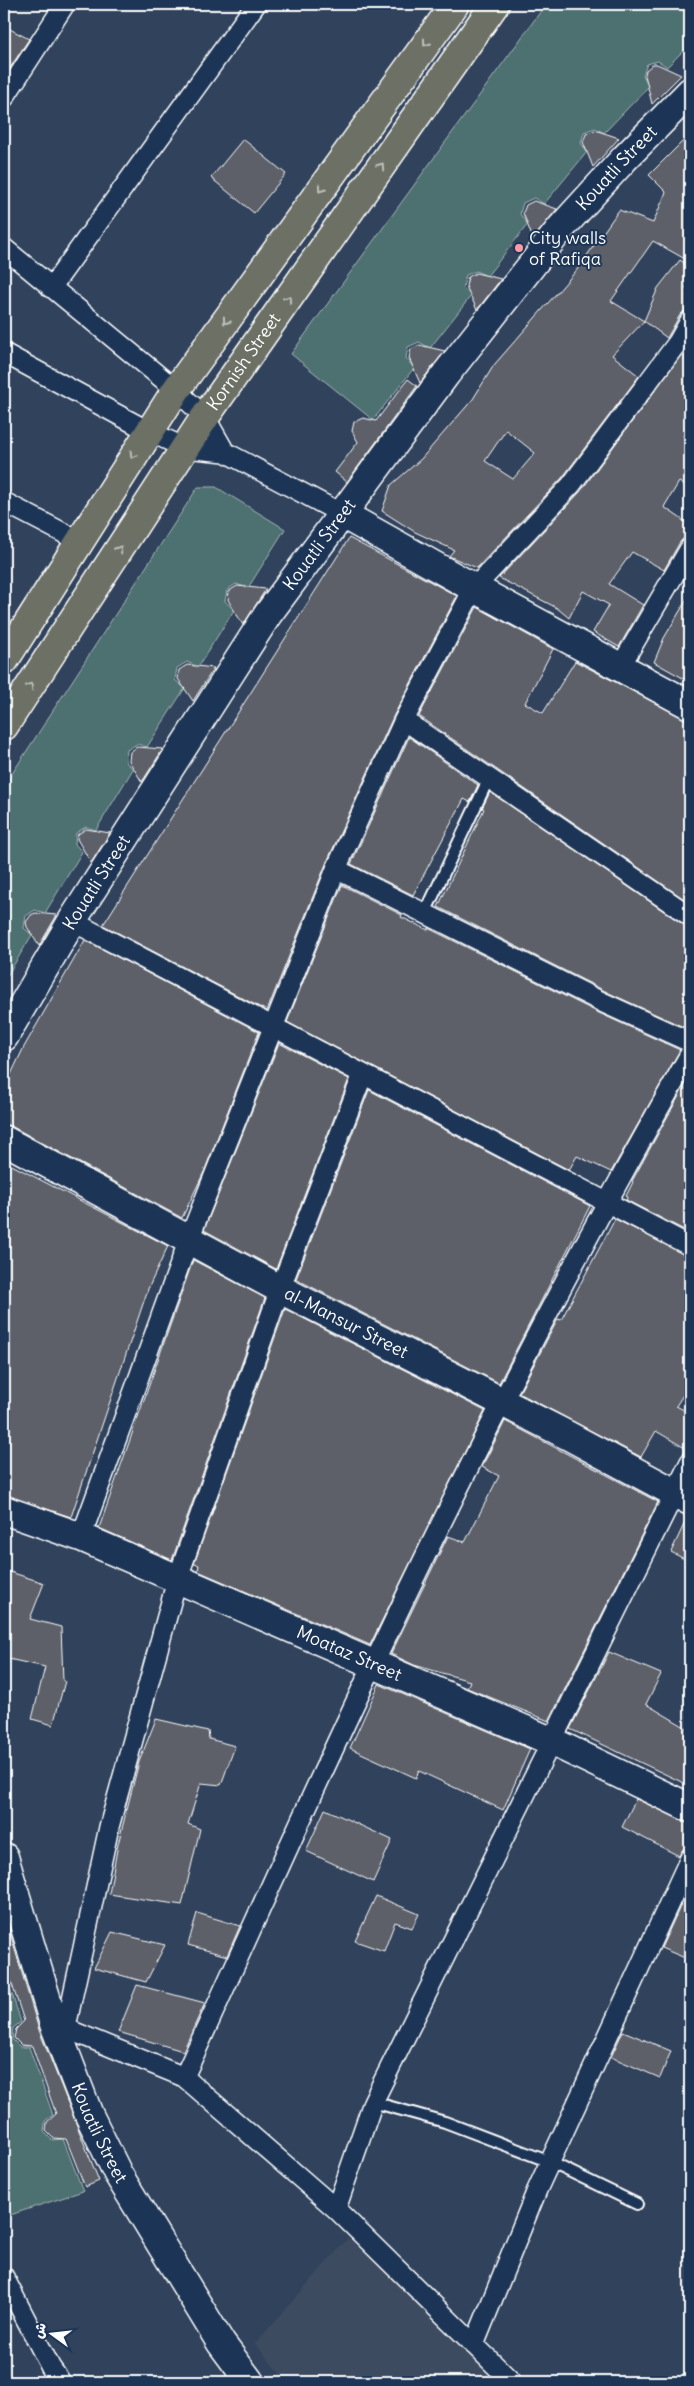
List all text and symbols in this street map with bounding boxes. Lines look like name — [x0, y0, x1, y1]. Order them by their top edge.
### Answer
one-way arrow — [423, 37, 432, 47]
street label: Kouatli Street — [571, 120, 662, 215]
one-way arrow — [375, 162, 384, 171]
one-way arrow — [318, 183, 327, 193]
place label: City walls of Rafiqa — [529, 226, 606, 270]
marker: City walls of Rafiqa — [513, 242, 525, 254]
one-way arrow — [282, 295, 291, 304]
street label: Kornish Street — [201, 308, 285, 415]
one-way arrow — [223, 315, 232, 325]
one-way arrow — [130, 449, 140, 458]
street label: Kouatli Street — [278, 494, 361, 595]
one-way arrow — [113, 546, 122, 555]
one-way arrow — [24, 682, 34, 691]
street label: Kouatli Street — [57, 831, 135, 934]
street label: al-Mansur Street — [281, 1281, 412, 1363]
street label: Moataz Street — [293, 1620, 405, 1686]
street label: Kouatli Street — [67, 2079, 133, 2187]
north arrow — [28, 2308, 78, 2358]
text: ش — [29, 2321, 50, 2340]

